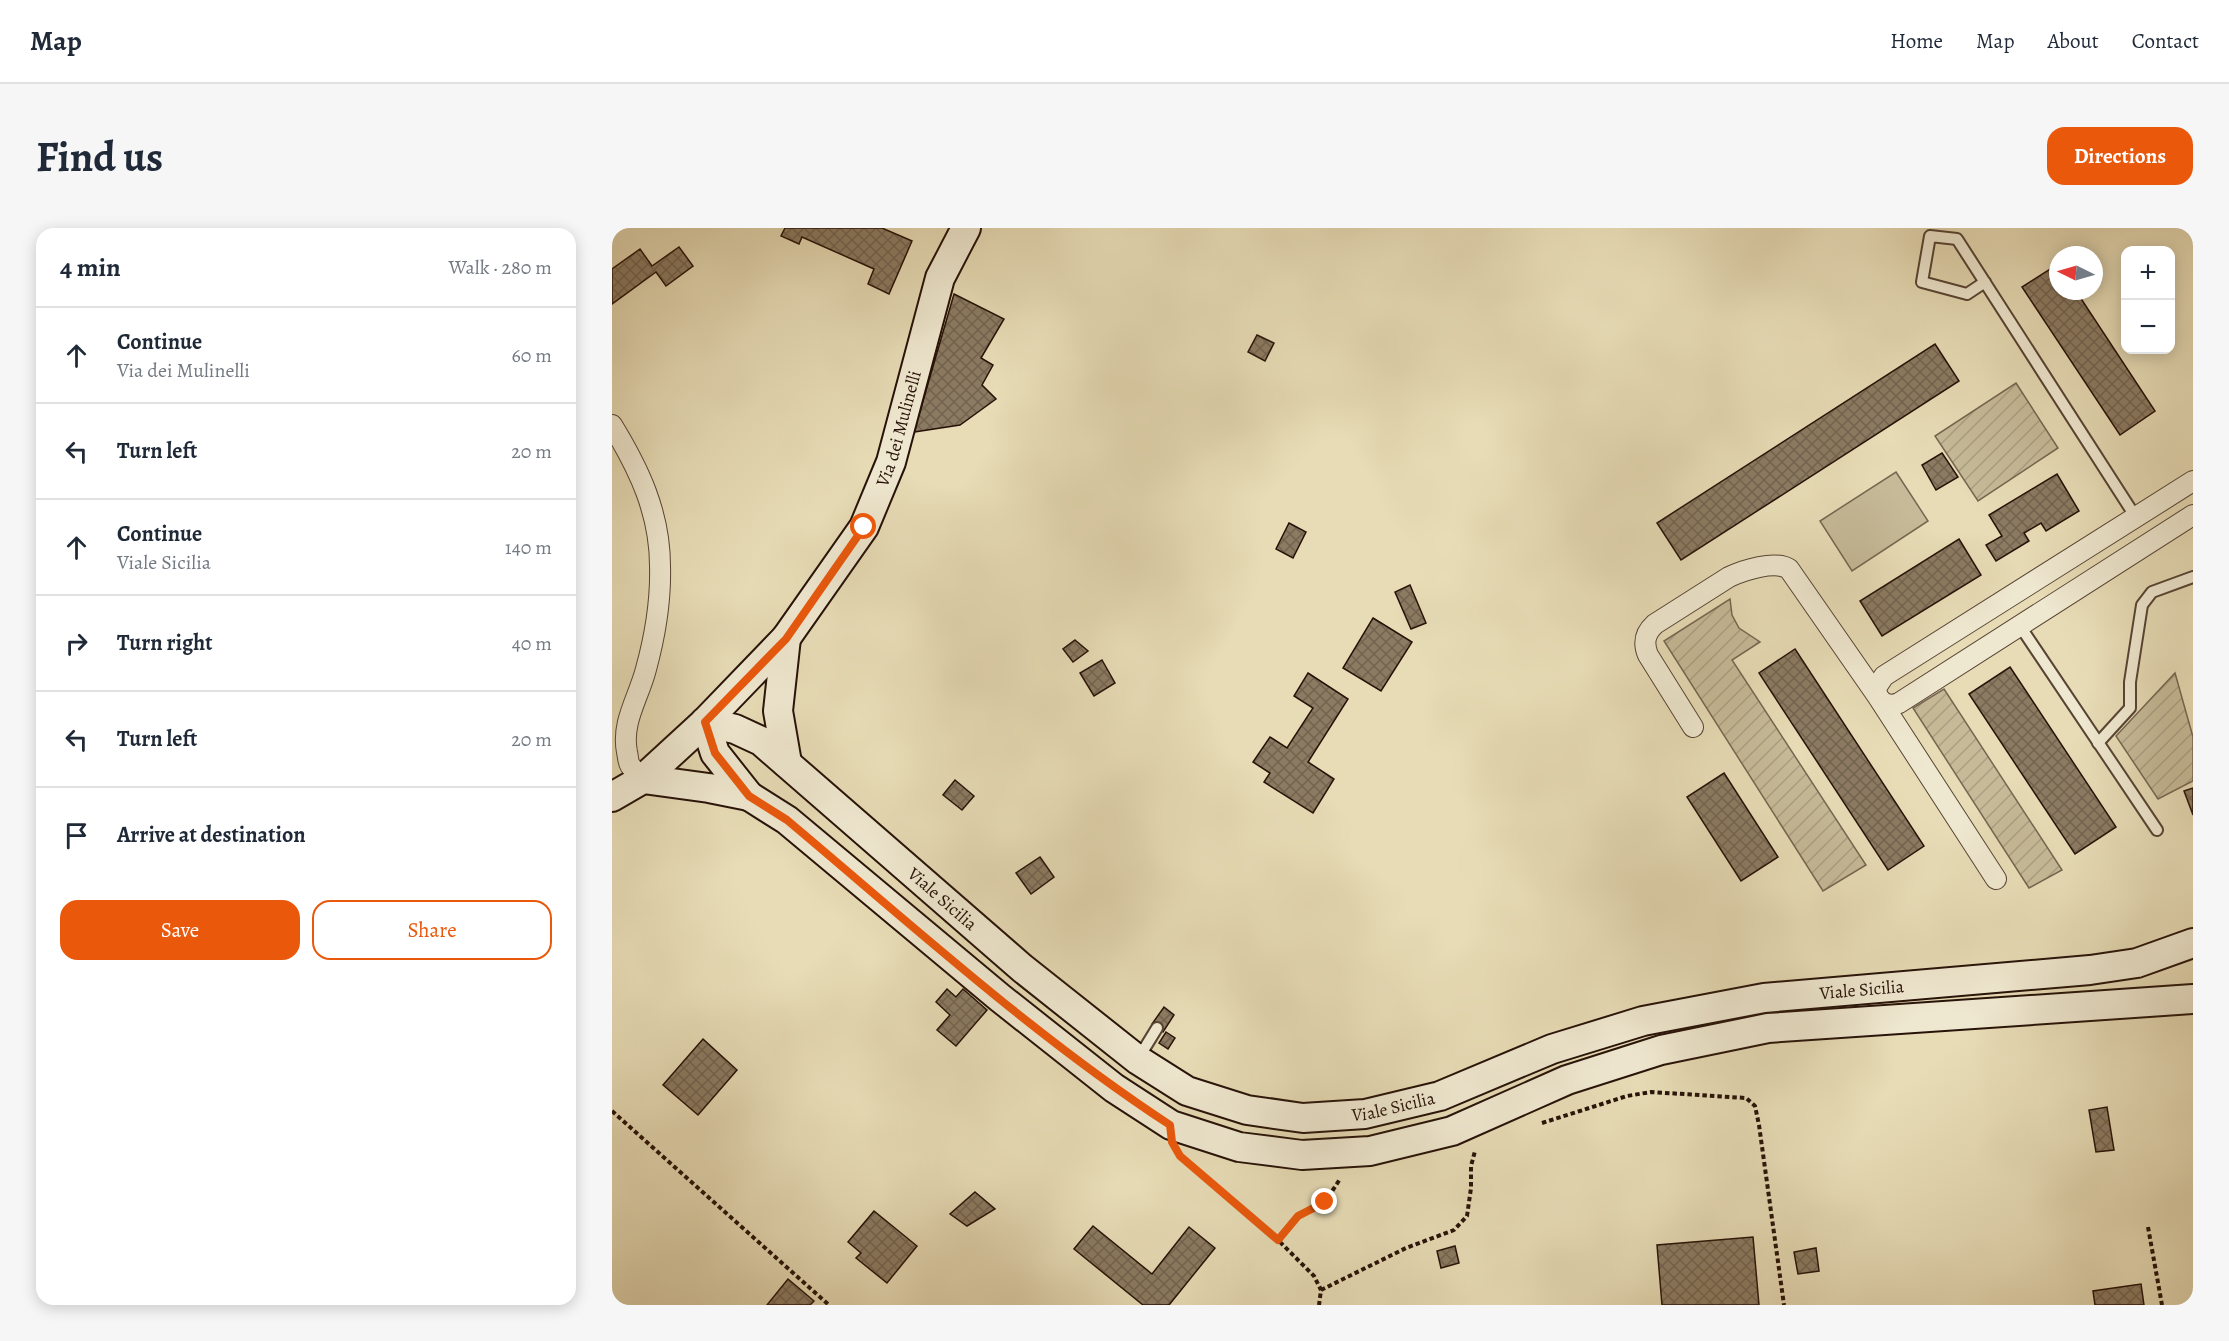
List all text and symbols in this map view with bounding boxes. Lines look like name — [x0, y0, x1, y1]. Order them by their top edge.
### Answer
text: Map — [30, 22, 82, 60]
text: Home — [1890, 27, 1943, 55]
text: Map — [1976, 27, 2014, 55]
text: About — [2047, 27, 2099, 55]
text: Contact — [2132, 27, 2199, 55]
button: Directions — [2047, 127, 2193, 185]
text: Find us — [36, 128, 163, 185]
north arrow — [2049, 246, 2103, 300]
map controls — [2121, 246, 2175, 354]
button: + — [2121, 246, 2175, 300]
text: 4 min — [60, 250, 121, 285]
text: Walk · 280 m — [448, 254, 552, 281]
button: − — [2121, 300, 2175, 354]
text: Continue — [117, 327, 202, 357]
icon: ahead — [60, 339, 93, 372]
text: 60 m — [512, 342, 552, 369]
text: Via dei Mulinelli — [117, 357, 250, 384]
street label: Via dei Mulinelli — [870, 368, 927, 491]
icon: left — [60, 435, 93, 468]
text: Turn left — [117, 436, 197, 466]
text: 20 m — [511, 438, 552, 465]
route start — [850, 513, 876, 539]
text: Continue — [117, 519, 202, 549]
icon: ahead — [60, 531, 93, 564]
text: 140 m — [505, 534, 552, 561]
text: Viale Sicilia — [117, 549, 211, 576]
icon: right — [60, 627, 93, 660]
text: Turn right — [117, 628, 213, 658]
text: 40 m — [512, 630, 552, 657]
icon: left — [60, 723, 93, 756]
text: Turn left — [117, 724, 197, 754]
text: 20 m — [511, 726, 552, 753]
icon: arrive — [60, 819, 93, 852]
text: Arrive at destination — [117, 820, 306, 850]
street label: Viale Sicilia — [902, 861, 983, 936]
button: Save — [60, 900, 300, 960]
button: Share — [312, 900, 552, 960]
street label: Viale Sicilia — [1817, 974, 1906, 1005]
street label: Viale Sicilia — [1350, 1086, 1438, 1127]
route end — [1311, 1188, 1337, 1214]

